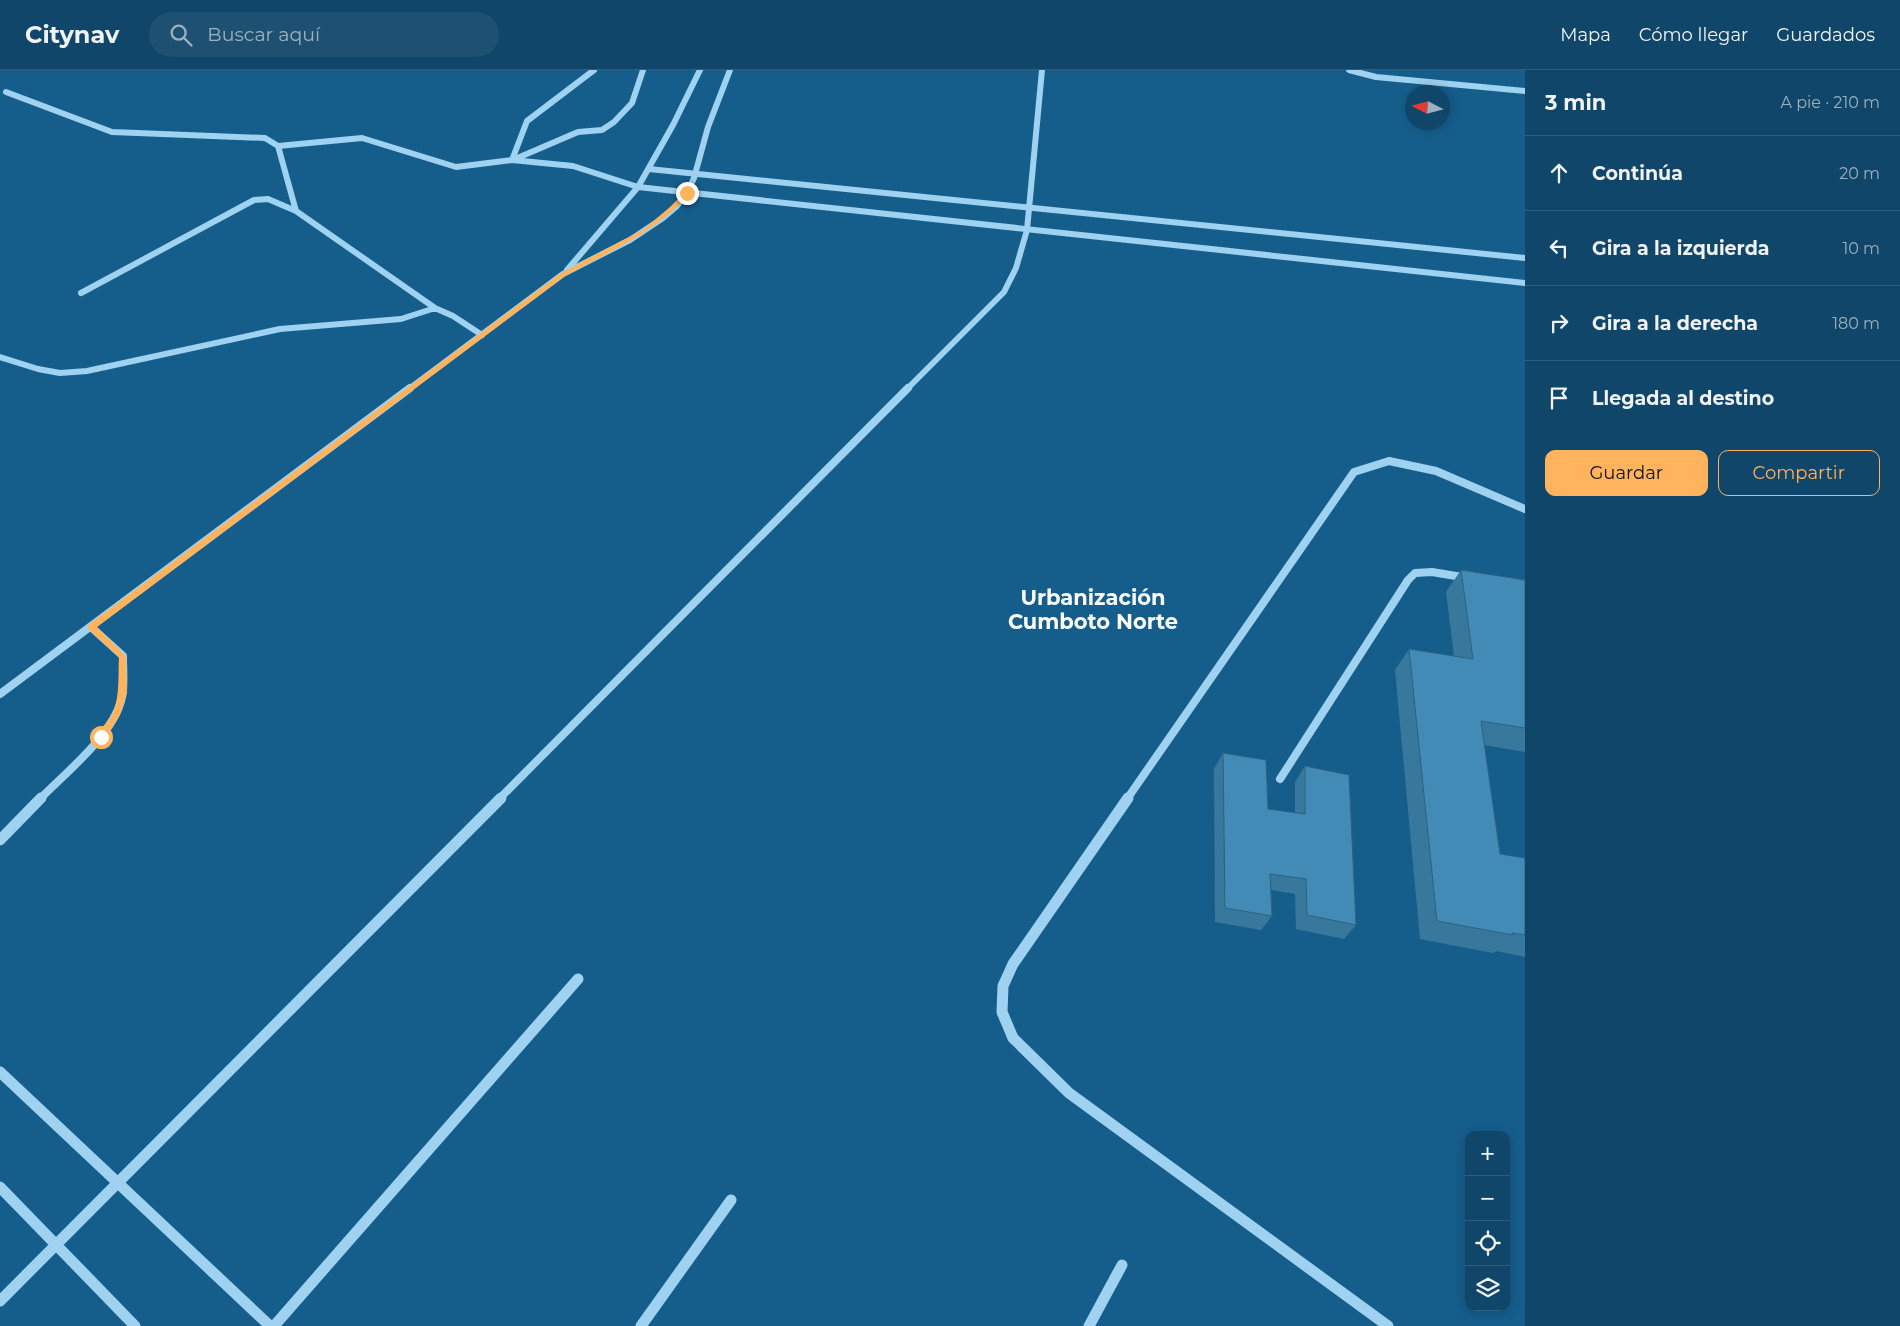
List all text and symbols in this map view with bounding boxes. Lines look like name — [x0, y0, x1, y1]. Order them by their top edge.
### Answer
search box — [149, 12, 499, 57]
text: Citynav — [25, 20, 119, 49]
icon: search — [167, 21, 195, 49]
text: Buscar aquí — [207, 23, 320, 46]
text: Mapa — [1560, 24, 1611, 46]
text: Cómo llegar — [1639, 24, 1748, 46]
text: Guardados — [1776, 24, 1875, 46]
north arrow — [1405, 85, 1450, 130]
text: 3 min — [1545, 90, 1606, 115]
text: A pie · 210 m — [1780, 93, 1880, 112]
icon: ahead — [1545, 159, 1573, 187]
text: Continúa — [1592, 162, 1683, 185]
text: 20 m — [1839, 164, 1880, 183]
route end — [676, 182, 699, 205]
icon: left — [1545, 234, 1573, 262]
text: Gira a la izquierda — [1592, 237, 1770, 260]
text: 10 m — [1842, 239, 1880, 258]
icon: right — [1545, 309, 1573, 337]
text: Gira a la derecha — [1592, 312, 1758, 335]
text: 180 m — [1832, 314, 1880, 333]
icon: arrive — [1545, 384, 1573, 412]
text: Llegada al destino — [1592, 387, 1774, 410]
button: Guardar — [1545, 450, 1708, 496]
button: Compartir — [1718, 450, 1880, 496]
district label: Urbanización Cumboto Norte — [1008, 585, 1178, 634]
route start — [90, 726, 113, 749]
map controls — [1465, 1131, 1510, 1311]
button: + — [1465, 1131, 1510, 1176]
button: − — [1465, 1176, 1510, 1221]
button: locate — [1465, 1221, 1510, 1266]
button: layers — [1465, 1266, 1510, 1311]

